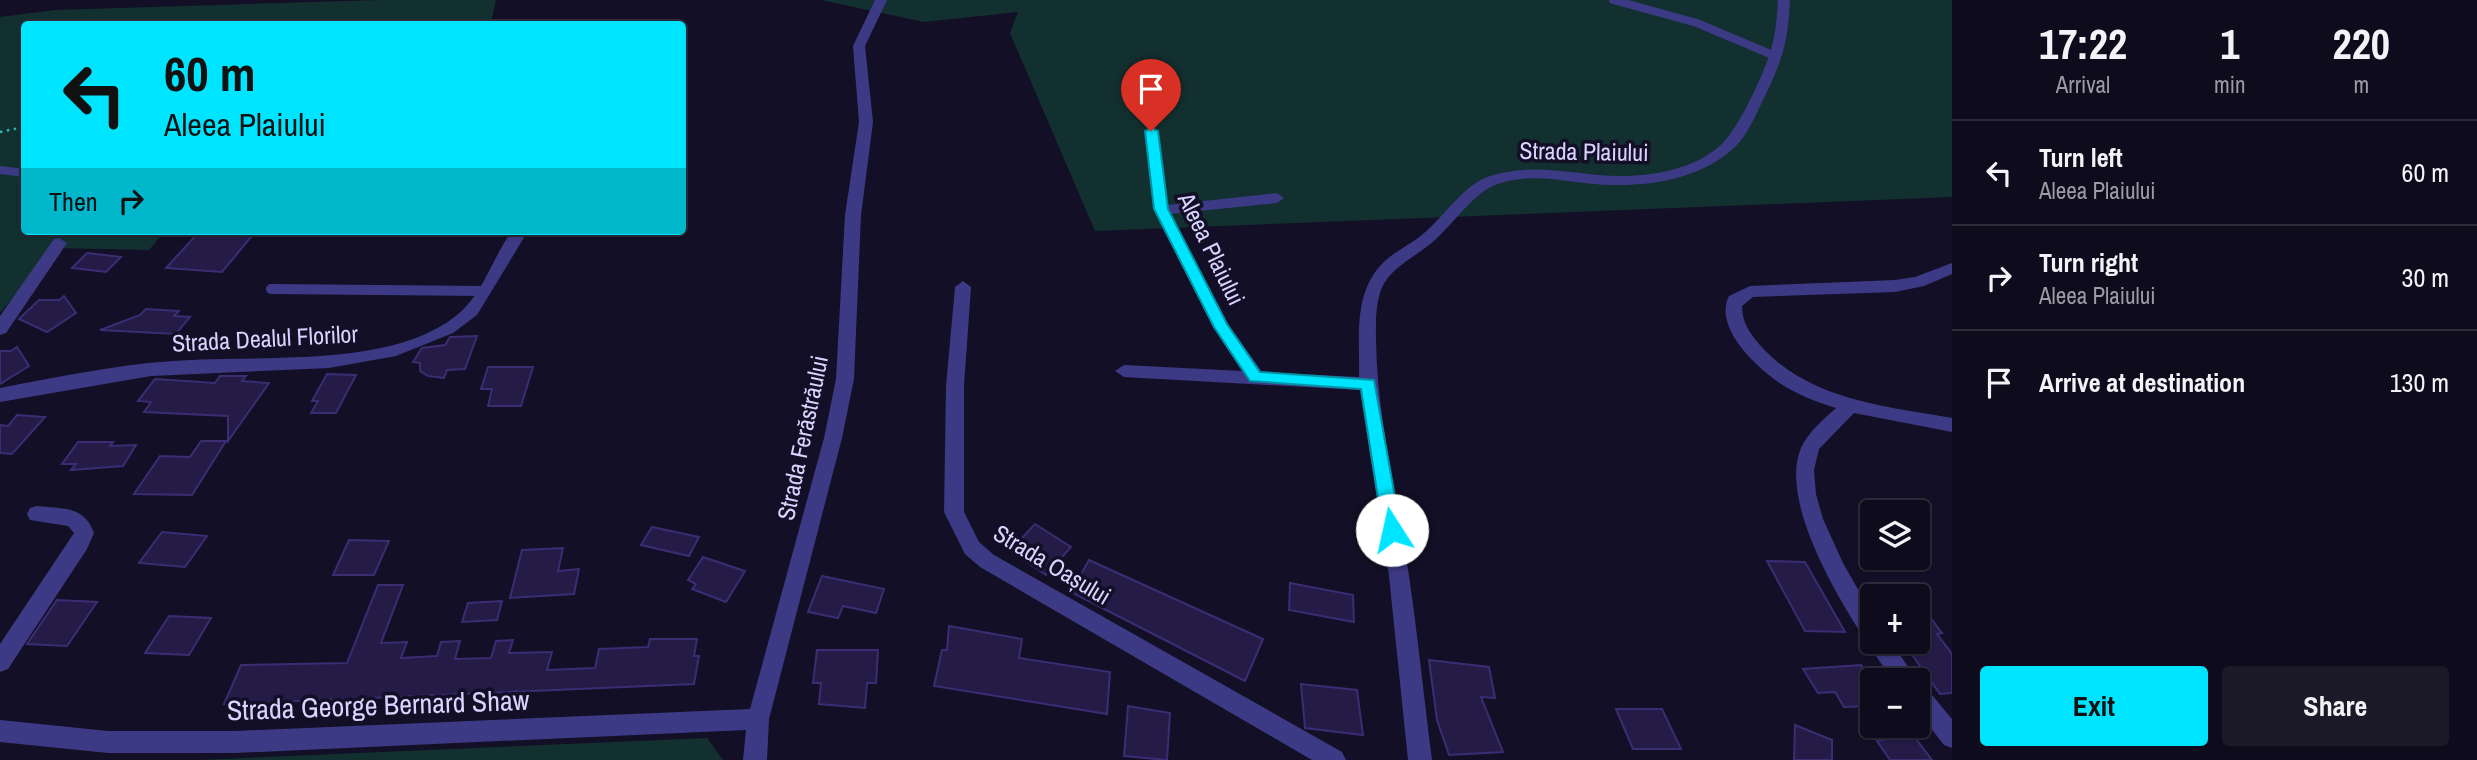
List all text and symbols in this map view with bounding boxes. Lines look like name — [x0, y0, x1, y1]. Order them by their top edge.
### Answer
text: 17:22 — [2039, 16, 2127, 72]
text: 1 — [2220, 16, 2239, 72]
text: 220 — [2333, 16, 2390, 72]
text: 60 m — [164, 40, 256, 106]
icon: left — [49, 49, 140, 140]
pin — [1121, 59, 1181, 131]
text: Arrival — [2056, 69, 2110, 100]
text: min — [2214, 69, 2246, 100]
text: m — [2353, 69, 2369, 100]
icon: arrive — [1132, 70, 1170, 108]
text: Aleea Plaiului — [164, 103, 326, 146]
street label: Strada Plaiului — [1519, 134, 1649, 168]
text: Turn left — [2039, 140, 2123, 175]
icon: left — [1980, 154, 2018, 192]
text: 60 m — [2402, 155, 2449, 190]
text: Aleea Plaiului — [2039, 175, 2155, 206]
icon: right — [112, 182, 150, 220]
text: Then — [49, 184, 98, 219]
street label: Aleea Plaiului — [1170, 186, 1253, 310]
text: Turn right — [2039, 245, 2138, 280]
icon: right — [1980, 259, 2018, 297]
text: 30 m — [2402, 260, 2449, 295]
text: Aleea Plaiului — [2039, 280, 2155, 311]
street label: Strada Dealul Florilor — [171, 317, 359, 359]
street label: Strada Ferăstrăului — [769, 353, 835, 523]
icon: arrive — [1980, 364, 2018, 402]
text: Arrive at destination — [2039, 365, 2245, 400]
text: 130 m — [2390, 365, 2449, 400]
position arrow — [1355, 493, 1429, 567]
map controls — [1860, 500, 1930, 738]
button: layers — [1860, 500, 1930, 570]
street label: Strada Oașului — [988, 517, 1117, 612]
button: + — [1860, 584, 1930, 654]
button: Exit — [1980, 666, 2208, 746]
button: Share — [2222, 666, 2449, 746]
button: − — [1860, 668, 1930, 738]
street label: Strada George Bernard Shaw — [226, 681, 530, 729]

